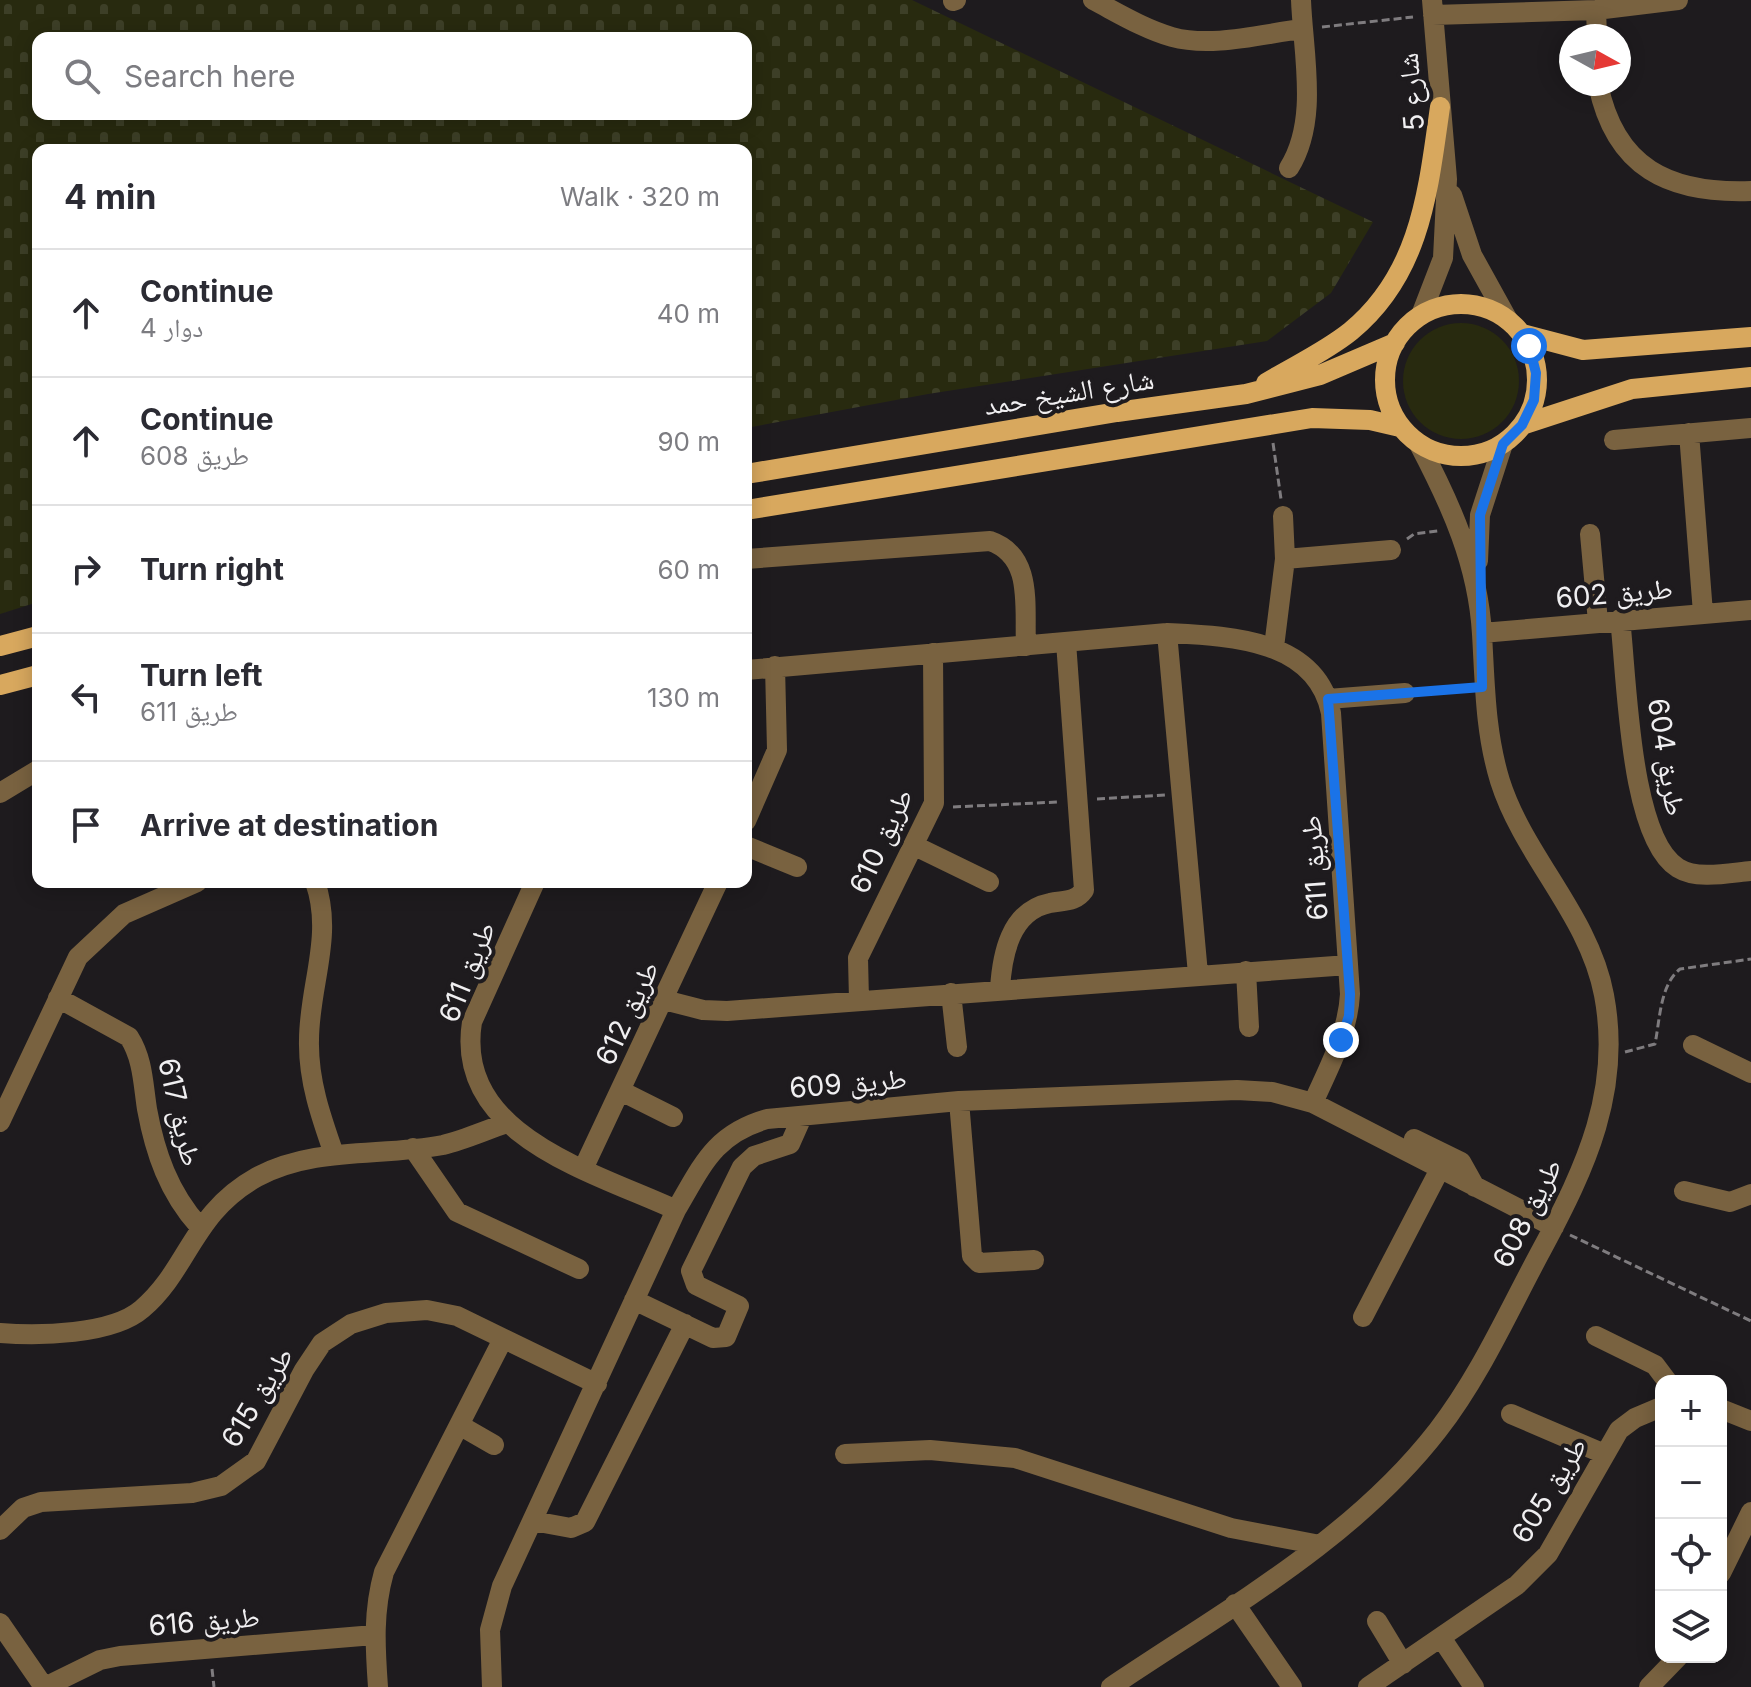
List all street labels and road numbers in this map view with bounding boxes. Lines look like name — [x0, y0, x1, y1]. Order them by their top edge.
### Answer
street label: شارع 5 — [1391, 52, 1432, 132]
street label: شارع الشيخ حمد — [982, 362, 1157, 423]
street label: طريق 602 — [1554, 571, 1674, 616]
street label: طريق 604 — [1640, 696, 1693, 818]
street label: طريق 610 — [842, 783, 921, 899]
street label: طريق 611 — [1293, 814, 1336, 922]
street label: طريق 611 — [431, 917, 503, 1028]
street label: طريق 612 — [588, 955, 667, 1071]
street label: طريق 617 — [150, 1055, 209, 1170]
street label: طريق 609 — [788, 1061, 908, 1106]
street label: طريق 608 — [1485, 1153, 1570, 1274]
street label: طريق 615 — [214, 1341, 301, 1454]
street label: طريق 605 — [1504, 1431, 1595, 1550]
street label: طريق 616 — [147, 1599, 261, 1644]

